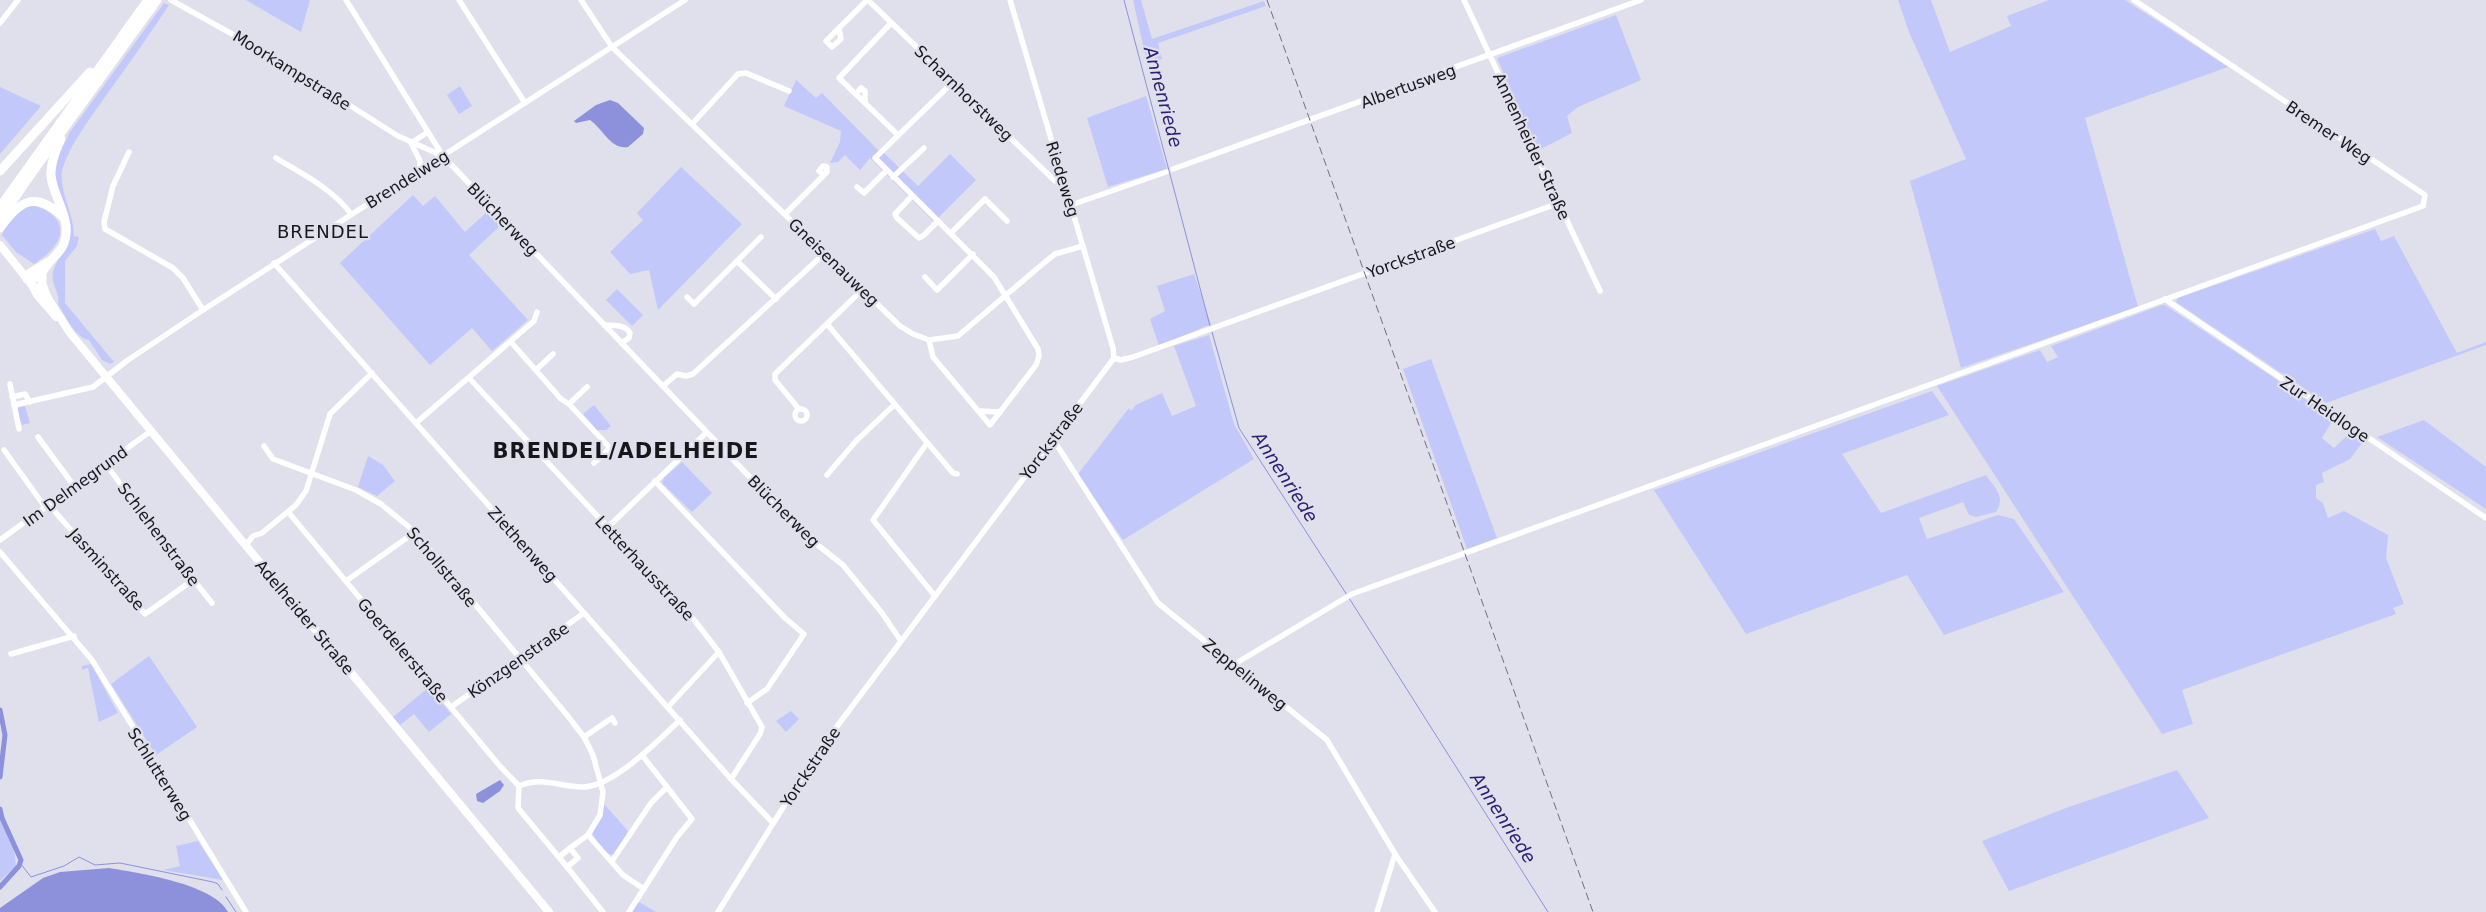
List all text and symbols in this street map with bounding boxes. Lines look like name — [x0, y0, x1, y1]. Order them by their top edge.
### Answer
street label: Moorkampstraße — [229, 26, 354, 114]
street label: Scharnhorstweg — [910, 42, 1017, 145]
water label: Annenriede — [1140, 43, 1187, 150]
street label: Albertusweg — [1358, 60, 1458, 112]
street label: Annenheider Straße — [1489, 70, 1574, 223]
street label: Bremer Weg — [2282, 97, 2375, 168]
street label: Riedeweg — [1042, 139, 1083, 219]
street label: Brendelweg — [362, 146, 452, 213]
street label: Blücherweg — [463, 179, 542, 260]
street label: Gneisenauweg — [785, 214, 883, 310]
district label: BRENDEL — [277, 221, 369, 242]
street label: Yorckstraße — [1363, 233, 1458, 283]
street label: Zur Heidloge — [2277, 373, 2373, 446]
street label: Yorckstraße — [1015, 399, 1087, 485]
water label: Annenriede — [1248, 427, 1322, 526]
district label: BRENDEL/ADELHEIDE — [493, 439, 759, 463]
street label: Im Delmegrund — [19, 442, 131, 531]
street label: Blücherweg — [744, 471, 824, 551]
street label: Schlehenstraße — [114, 479, 204, 590]
street label: Ziethenweg — [484, 503, 561, 586]
street label: Letterhausstraße — [591, 512, 698, 625]
street label: Schollstraße — [403, 523, 481, 611]
street label: Jasminstraße — [64, 524, 148, 614]
street label: Adelheider Straße — [251, 556, 358, 679]
street label: Goerdelerstraße — [354, 594, 452, 706]
street label: Könzgenstraße — [464, 618, 573, 702]
street label: Zeppelinweg — [1199, 635, 1291, 714]
street label: Schlutterweg — [124, 724, 196, 824]
street label: Yorckstraße — [776, 724, 844, 812]
water label: Annenriede — [1466, 768, 1540, 867]

